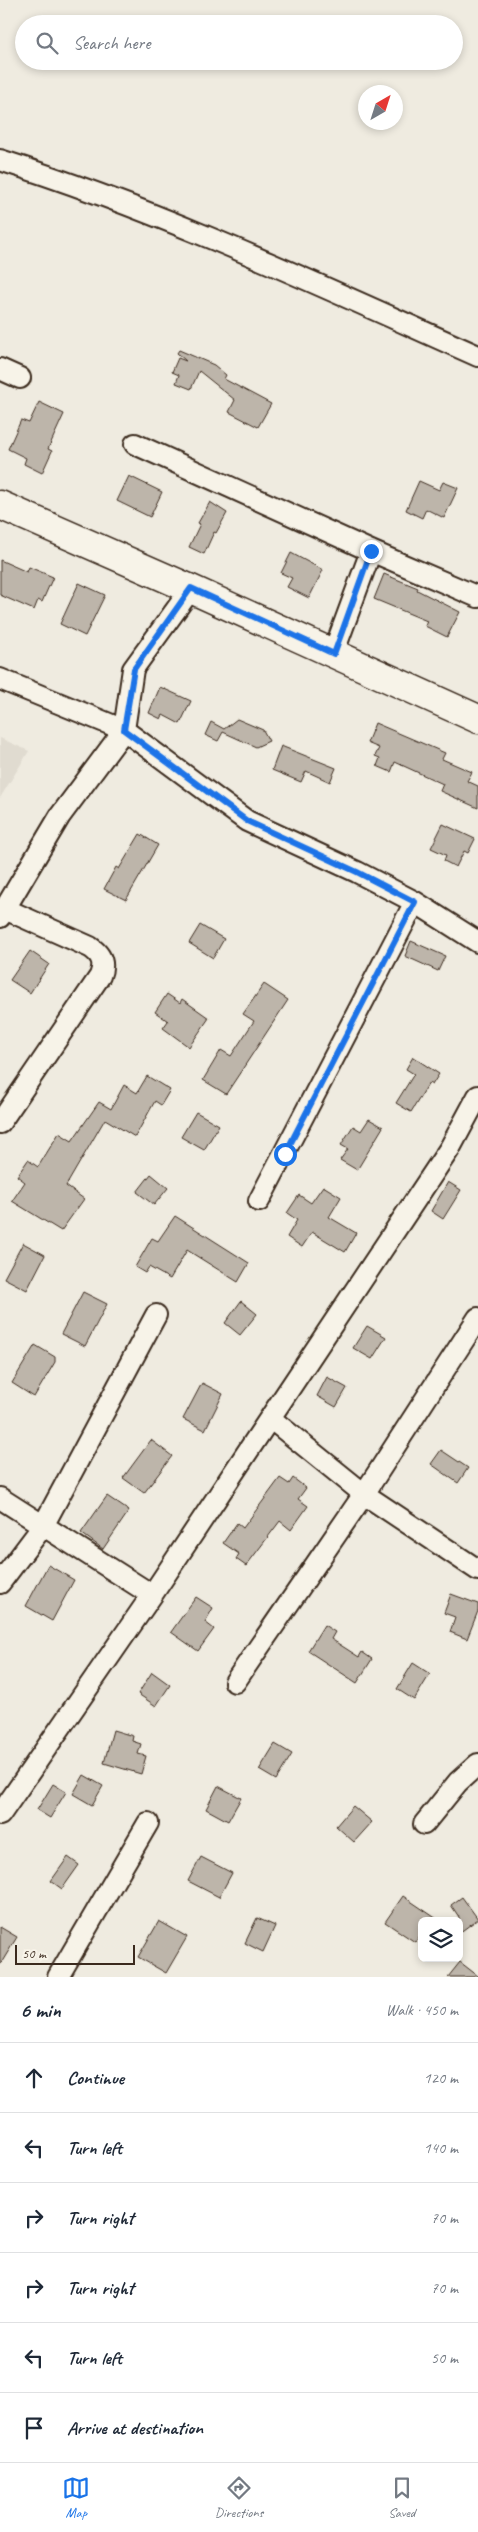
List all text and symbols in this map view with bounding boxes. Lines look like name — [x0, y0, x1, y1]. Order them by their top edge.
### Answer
search box — [15, 15, 463, 70]
icon: search — [33, 29, 61, 57]
text: Search here — [73, 31, 150, 55]
north arrow — [358, 85, 403, 130]
route end — [360, 540, 383, 563]
route start — [274, 1143, 297, 1166]
map controls — [418, 1917, 463, 1962]
button: layers — [418, 1917, 463, 1962]
scale bar — [15, 1942, 135, 1965]
text: 50 m — [22, 1945, 46, 1962]
text: 6 min — [20, 1997, 61, 2023]
text: Walk · 450 m — [386, 2000, 458, 2020]
icon: ahead — [20, 2064, 48, 2092]
text: Continue — [67, 2066, 124, 2090]
text: 120 m — [424, 2068, 458, 2088]
icon: left — [20, 2134, 48, 2162]
text: Turn left — [67, 2136, 122, 2160]
text: 140 m — [424, 2138, 458, 2158]
icon: right — [20, 2204, 48, 2232]
text: Turn right — [67, 2206, 134, 2230]
text: 70 m — [431, 2208, 458, 2228]
icon: right — [20, 2274, 48, 2302]
text: Turn right — [67, 2276, 134, 2300]
text: 70 m — [431, 2278, 458, 2298]
icon: left — [20, 2344, 48, 2372]
text: Turn left — [67, 2346, 122, 2370]
text: 50 m — [431, 2348, 458, 2368]
icon: arrive — [20, 2414, 48, 2442]
text: Arrive at destination — [67, 2416, 203, 2440]
tab: Map — [62, 2474, 90, 2521]
tab: Directions — [215, 2474, 263, 2521]
tab: Saved — [388, 2474, 416, 2521]

